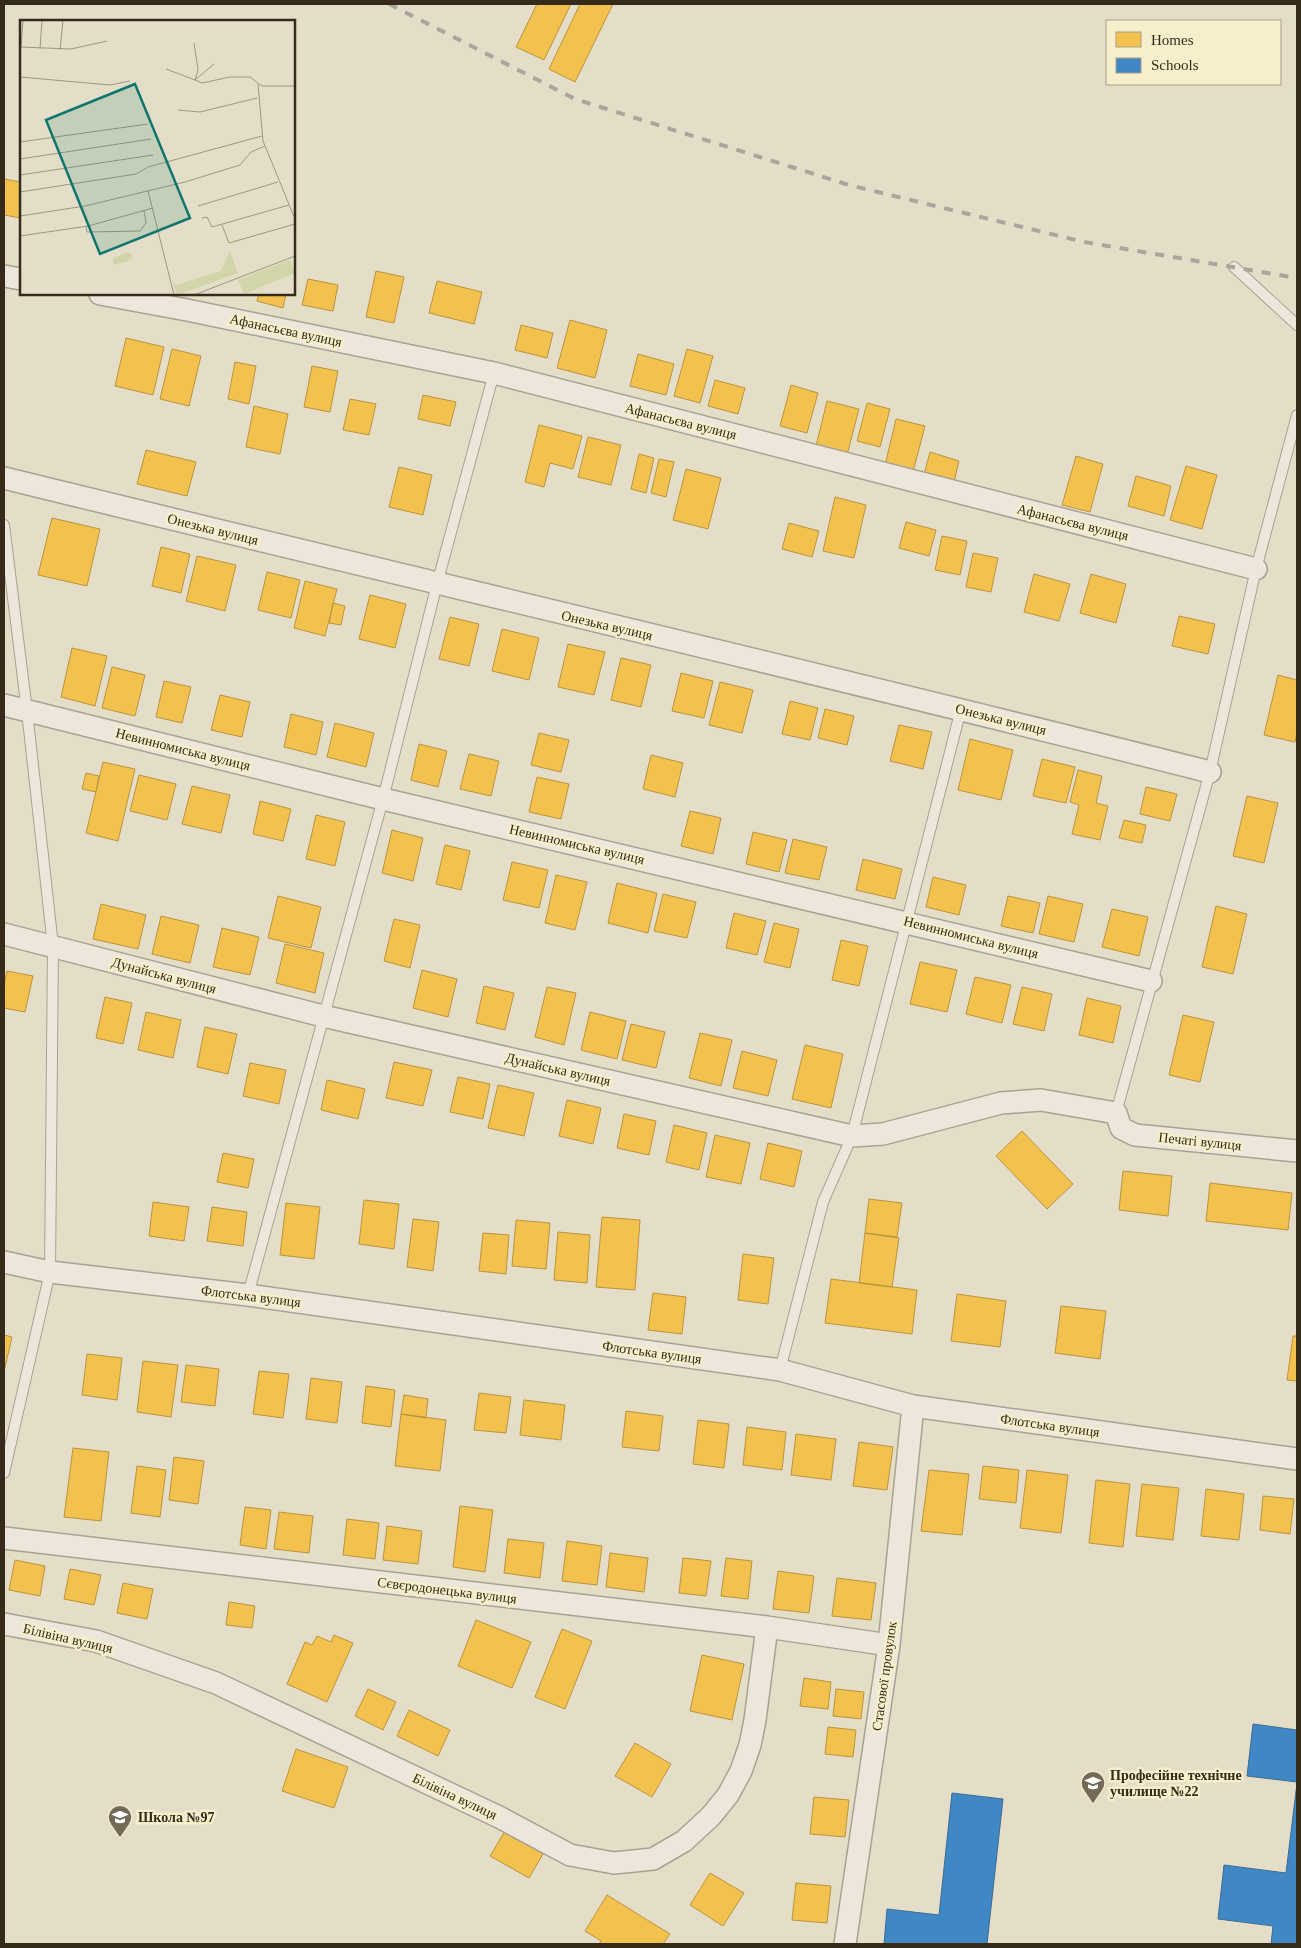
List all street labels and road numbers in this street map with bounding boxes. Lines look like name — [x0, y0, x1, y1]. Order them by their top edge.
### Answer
street label: Афанасьєва вулиця — [228, 311, 344, 350]
street label: Афанасьєва вулиця — [624, 400, 739, 443]
street label: Афанасьєва вулиця — [1016, 501, 1131, 544]
street label: Онезька вулиця — [166, 511, 260, 548]
street label: Онезька вулиця — [560, 608, 654, 643]
street label: Онезька вулиця — [954, 701, 1048, 738]
street label: Невинномиська вулиця — [114, 725, 252, 774]
street label: Невинномиська вулиця — [508, 822, 647, 867]
street label: Невинномиська вулиця — [902, 913, 1040, 962]
street label: Дунайська вулиця — [110, 954, 218, 997]
street label: Дунайська вулиця — [504, 1050, 613, 1089]
street label: Печаті вулиця — [1158, 1130, 1243, 1153]
street label: Флотська вулиця — [200, 1283, 302, 1310]
street label: Флотська вулиця — [601, 1338, 703, 1367]
street label: Флотська вулиця — [999, 1411, 1101, 1440]
street label: Сєвєродонецька вулиця — [376, 1574, 518, 1607]
street label: Стасової провулок — [869, 1620, 900, 1732]
street label: Білівіна вулиця — [22, 1621, 115, 1656]
street label: Білівіна вулиця — [410, 1770, 500, 1823]

